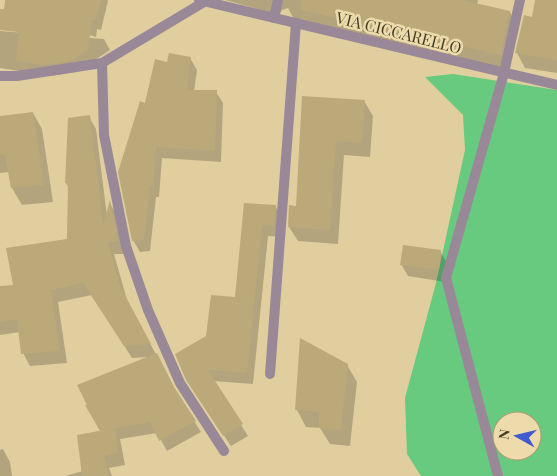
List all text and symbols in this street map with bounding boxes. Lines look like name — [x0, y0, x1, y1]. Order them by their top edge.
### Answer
street label: VIA CICCARELLO — [333, 6, 464, 58]
north arrow — [492, 411, 542, 461]
text: N — [494, 428, 514, 440]

